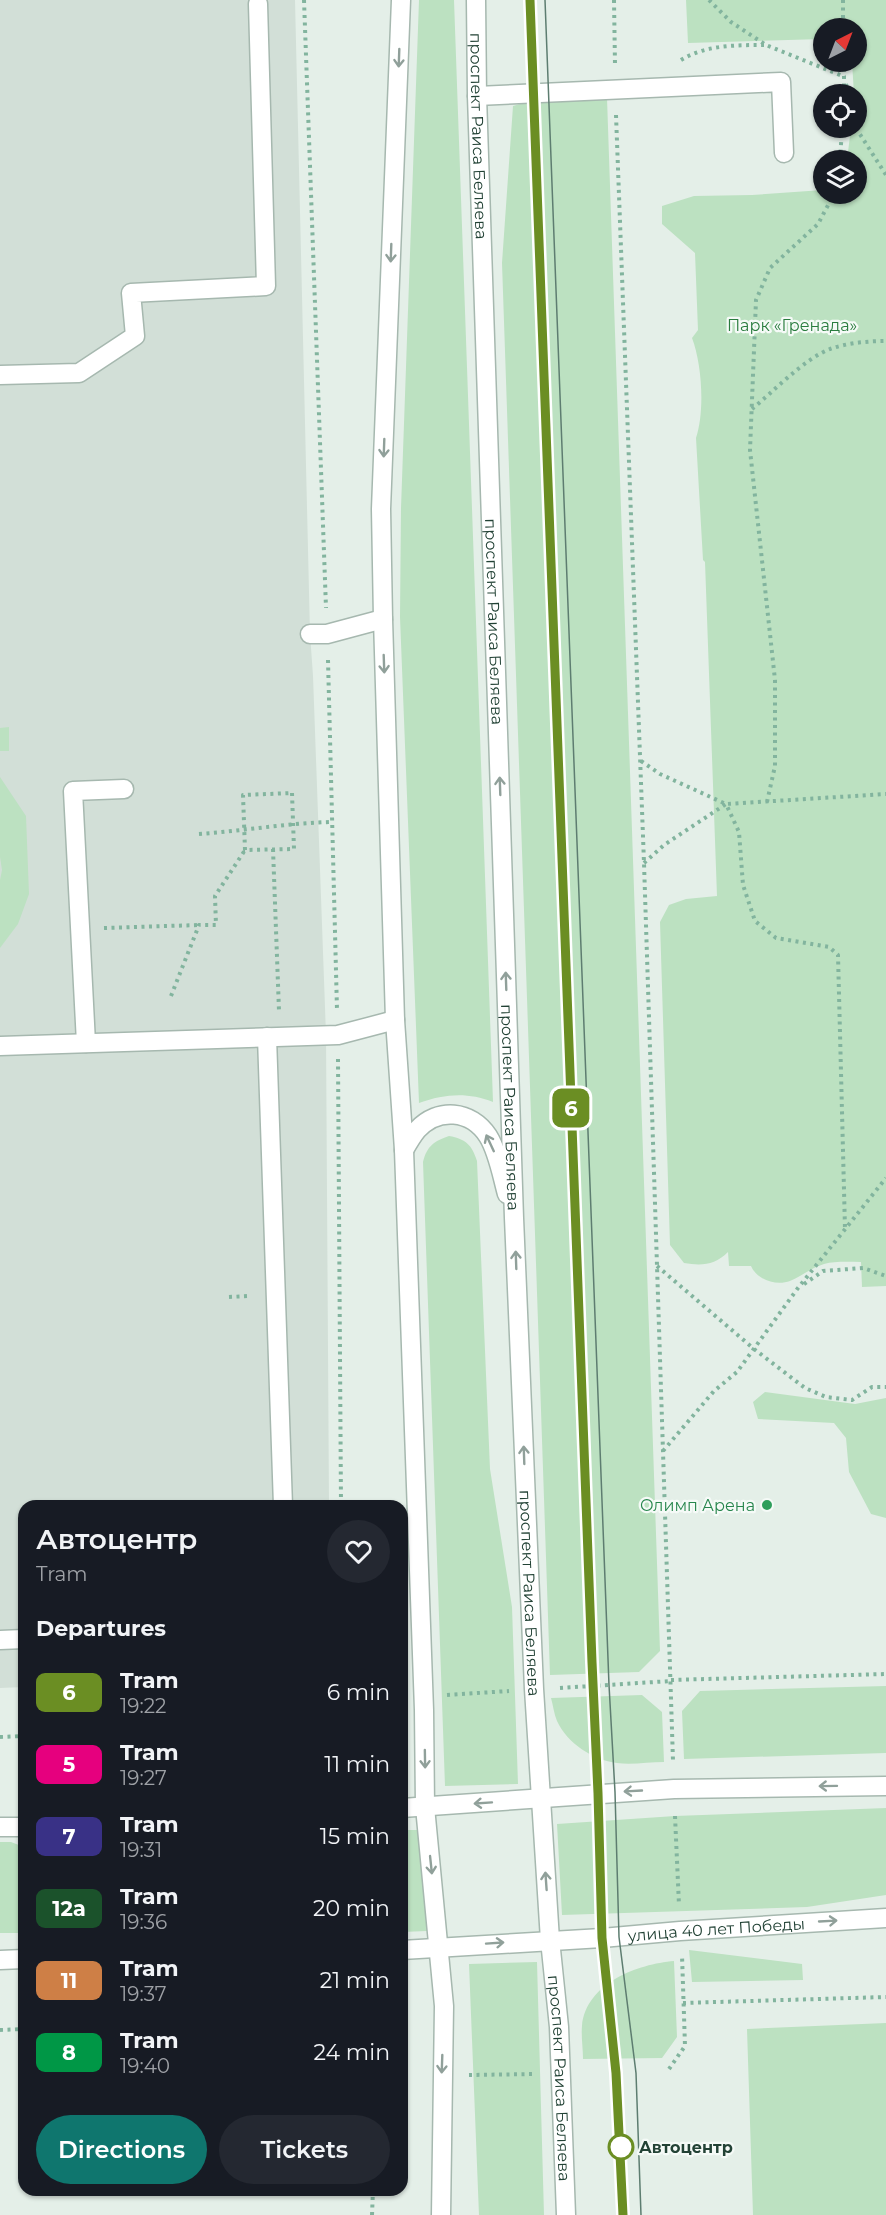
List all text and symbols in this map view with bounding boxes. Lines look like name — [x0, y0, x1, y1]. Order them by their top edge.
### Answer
north arrow — [813, 18, 867, 72]
map controls — [813, 18, 867, 204]
street label: проспект Раиса Беляева — [467, 33, 491, 240]
one-way arrow — [393, 48, 405, 68]
button: locate — [813, 84, 867, 138]
button: layers — [813, 150, 867, 204]
one-way arrow — [386, 243, 397, 263]
park label: Парк «Гренада» — [727, 316, 857, 335]
one-way arrow — [378, 438, 389, 458]
street label: проспект Раиса Беляева — [481, 518, 507, 725]
one-way arrow — [379, 654, 390, 674]
one-way arrow — [494, 777, 505, 797]
one-way arrow — [501, 972, 512, 992]
street label: проспект Раиса Беляева — [497, 1004, 523, 1211]
line badge: 6 — [552, 1088, 590, 1128]
text: 6 — [564, 1096, 578, 1121]
one-way arrow — [484, 1134, 495, 1152]
one-way arrow — [511, 1251, 522, 1271]
one-way arrow — [519, 1445, 530, 1465]
street label: проспект Раиса Беляева — [516, 1489, 544, 1697]
place label: Олимп Арена — [640, 1496, 755, 1515]
marker: Олимп Арена — [760, 1498, 774, 1512]
button: heart — [327, 1520, 390, 1583]
text: Автоцентр — [36, 1522, 197, 1556]
text: Tram — [36, 1562, 87, 1586]
text: Departures — [36, 1615, 166, 1642]
text: Tram — [120, 1667, 179, 1694]
text: 6 min — [327, 1679, 390, 1706]
text: 6 — [62, 1680, 76, 1705]
text: 19:22 — [120, 1694, 166, 1718]
text: Tram — [120, 1739, 179, 1766]
one-way arrow — [419, 1748, 430, 1768]
text: 11 min — [324, 1751, 390, 1778]
text: 5 — [63, 1752, 75, 1777]
text: 19:27 — [120, 1766, 167, 1790]
one-way arrow — [818, 1781, 838, 1792]
one-way arrow — [623, 1786, 643, 1797]
one-way arrow — [473, 1798, 493, 1809]
text: Tram — [120, 1811, 179, 1838]
text: 15 min — [320, 1823, 390, 1850]
text: 7 — [62, 1824, 76, 1849]
text: 19:31 — [120, 1838, 162, 1862]
one-way arrow — [426, 1855, 437, 1875]
one-way arrow — [540, 1872, 551, 1892]
text: Tram — [120, 1883, 179, 1910]
text: 20 min — [313, 1895, 390, 1922]
text: 12а — [52, 1896, 86, 1921]
text: 19:36 — [120, 1910, 167, 1934]
street label: улица 40 лет Победы — [626, 1914, 805, 1945]
one-way arrow — [818, 1915, 838, 1926]
one-way arrow — [484, 1938, 504, 1949]
text: Tram — [120, 1955, 179, 1982]
text: 21 min — [320, 1967, 390, 1994]
text: 11 — [61, 1968, 77, 1993]
street label: проспект Раиса Беляева — [544, 1974, 574, 2182]
text: 19:37 — [120, 1982, 166, 2006]
text: Tram — [120, 2027, 179, 2054]
text: 24 min — [314, 2039, 390, 2066]
text: 8 — [62, 2040, 76, 2065]
text: 19:40 — [120, 2054, 170, 2078]
one-way arrow — [436, 2054, 448, 2074]
button: Directions — [36, 2115, 207, 2184]
button: Tickets — [219, 2115, 390, 2184]
marker: Автоцентр — [608, 2134, 634, 2160]
place label: Автоцентр — [639, 2138, 733, 2157]

